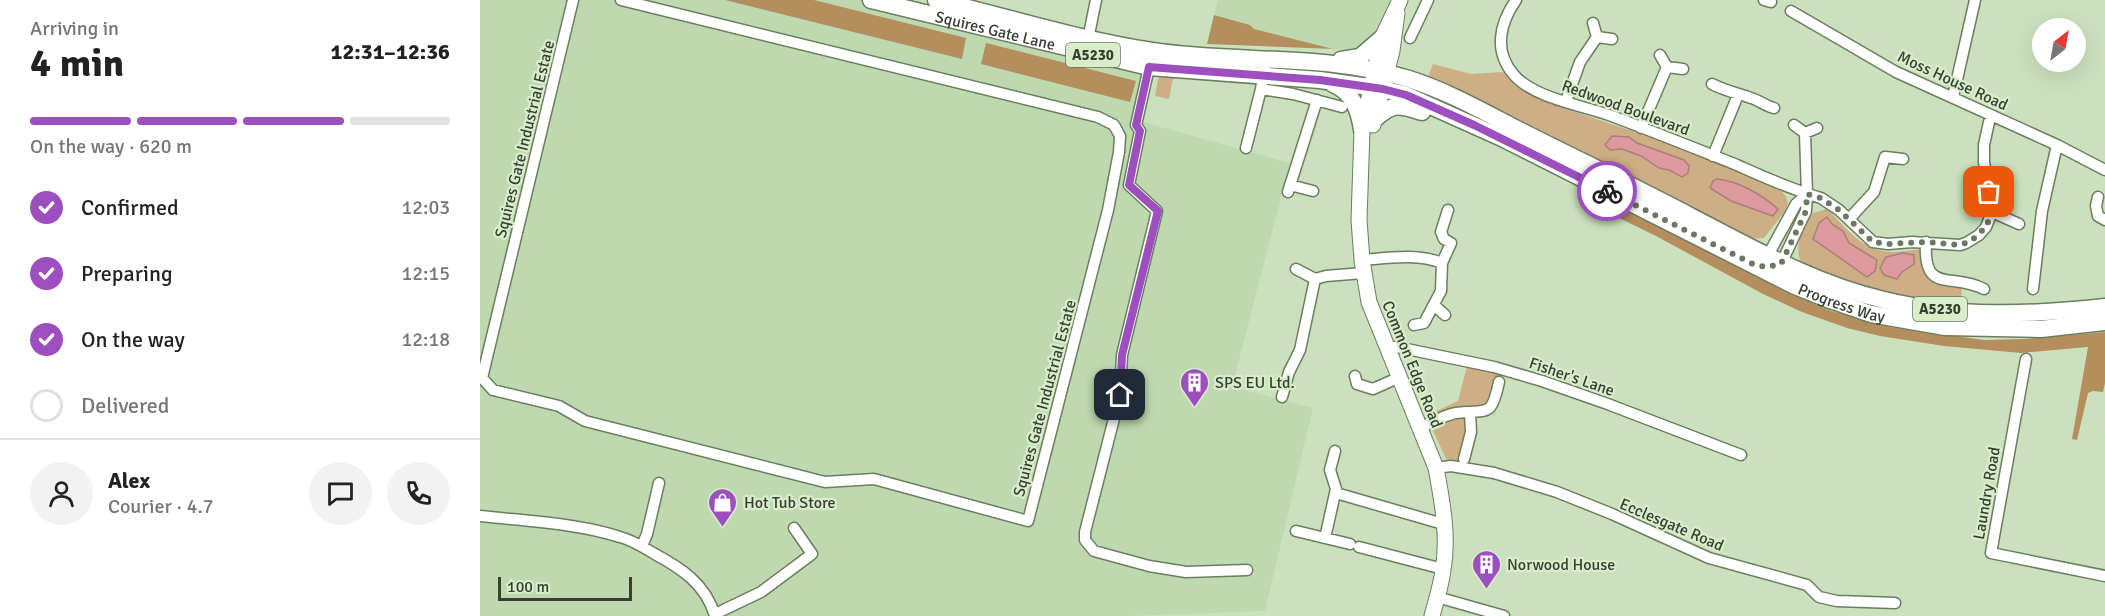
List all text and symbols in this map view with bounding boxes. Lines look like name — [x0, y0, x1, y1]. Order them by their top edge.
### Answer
street label: Squires Gate Lane — [933, 7, 1057, 55]
text: Arriving in — [30, 16, 119, 41]
north arrow — [2032, 18, 2086, 72]
map controls — [2032, 18, 2086, 72]
text: 12:31–12:36 — [331, 38, 450, 65]
street label: Squires Gate Industrial Estate — [491, 38, 559, 240]
text: 4 min — [30, 39, 124, 87]
road number: A5230 — [1066, 43, 1120, 67]
street label: Moss House Road — [1894, 47, 2011, 115]
street label: Redwood Boulevard — [1559, 76, 1692, 140]
text: On the way · 620 m — [30, 134, 192, 159]
courier — [1577, 161, 1637, 221]
pin — [1963, 166, 2014, 217]
icon: bike — [1591, 175, 1624, 208]
icon: bag — [1972, 175, 2005, 208]
icon: check — [30, 191, 63, 224]
text: Confirmed — [81, 194, 179, 221]
text: 12:03 — [401, 195, 450, 220]
icon: check — [30, 257, 63, 290]
text: Preparing — [81, 260, 173, 287]
text: 12:15 — [401, 261, 450, 286]
street label: Progress Way — [1795, 279, 1887, 327]
road number: A5230 — [1913, 297, 1967, 321]
street label: Squires Gate Industrial Estate — [1009, 298, 1081, 499]
street label: Common Edge Road — [1377, 298, 1447, 431]
icon: check — [30, 323, 63, 356]
text: On the way — [81, 326, 185, 353]
text: 12:18 — [401, 327, 450, 352]
street label: Fisher's Lane — [1526, 353, 1617, 401]
building icon: SPS EU Ltd. — [1178, 366, 1210, 408]
pin — [1094, 369, 1145, 420]
place label: SPS EU Ltd. — [1215, 373, 1295, 393]
icon: home — [1103, 378, 1136, 411]
text: Delivered — [81, 392, 169, 419]
street label: Laundry Road — [1969, 445, 2005, 541]
button: person — [30, 462, 93, 525]
button: chat — [309, 462, 372, 525]
button: phone — [387, 462, 450, 525]
text: Alex — [108, 467, 150, 494]
shop icon: Hot Tub Store — [707, 486, 739, 528]
place label: Hot Tub Store — [744, 493, 836, 513]
text: Courier · 4.7 — [108, 494, 214, 519]
street label: Ecclesgate Road — [1617, 494, 1727, 556]
building icon: Norwood House — [1470, 548, 1502, 590]
place label: Norwood House — [1507, 555, 1615, 575]
scale bar — [498, 574, 632, 602]
text: 100 m — [507, 577, 549, 597]

